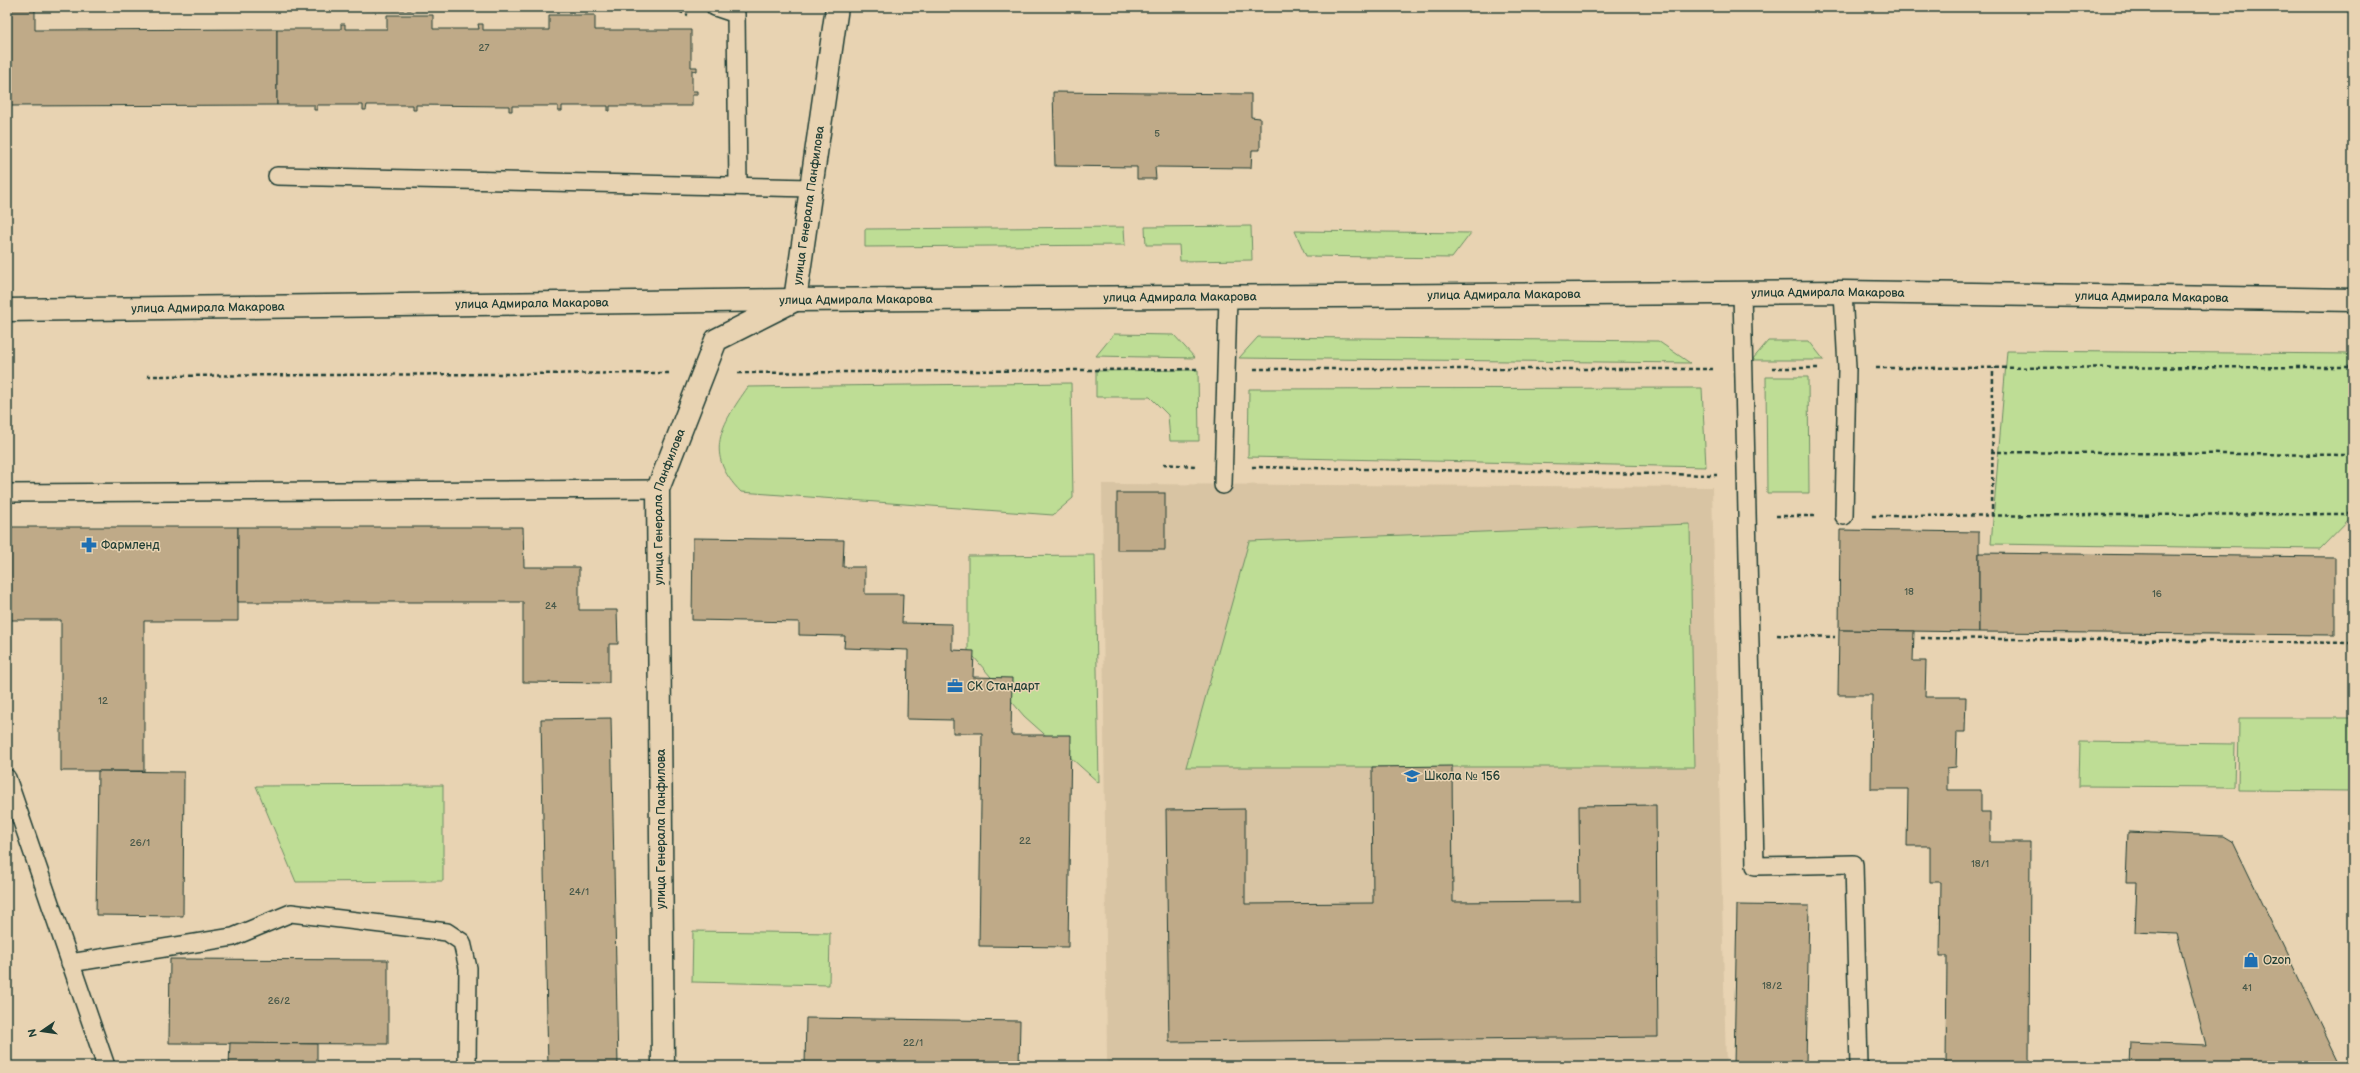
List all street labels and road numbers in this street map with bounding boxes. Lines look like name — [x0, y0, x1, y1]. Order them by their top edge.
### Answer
street label: улица Генерала Панфилова — [790, 125, 827, 286]
street label: улица Адмирала Макарова — [1751, 284, 1905, 300]
street label: улица Адмирала Макарова — [1427, 287, 1581, 303]
street label: улица Адмирала Макарова — [2075, 288, 2229, 306]
street label: улица Адмирала Макарова — [1103, 289, 1257, 305]
street label: улица Адмирала Макарова — [779, 291, 933, 308]
street label: улица Адмирала Макарова — [455, 295, 609, 312]
street label: улица Адмирала Макарова — [131, 299, 285, 316]
street label: улица Генерала Панфилова — [650, 426, 688, 585]
street label: улица Генерала Панфилова — [654, 749, 669, 909]

